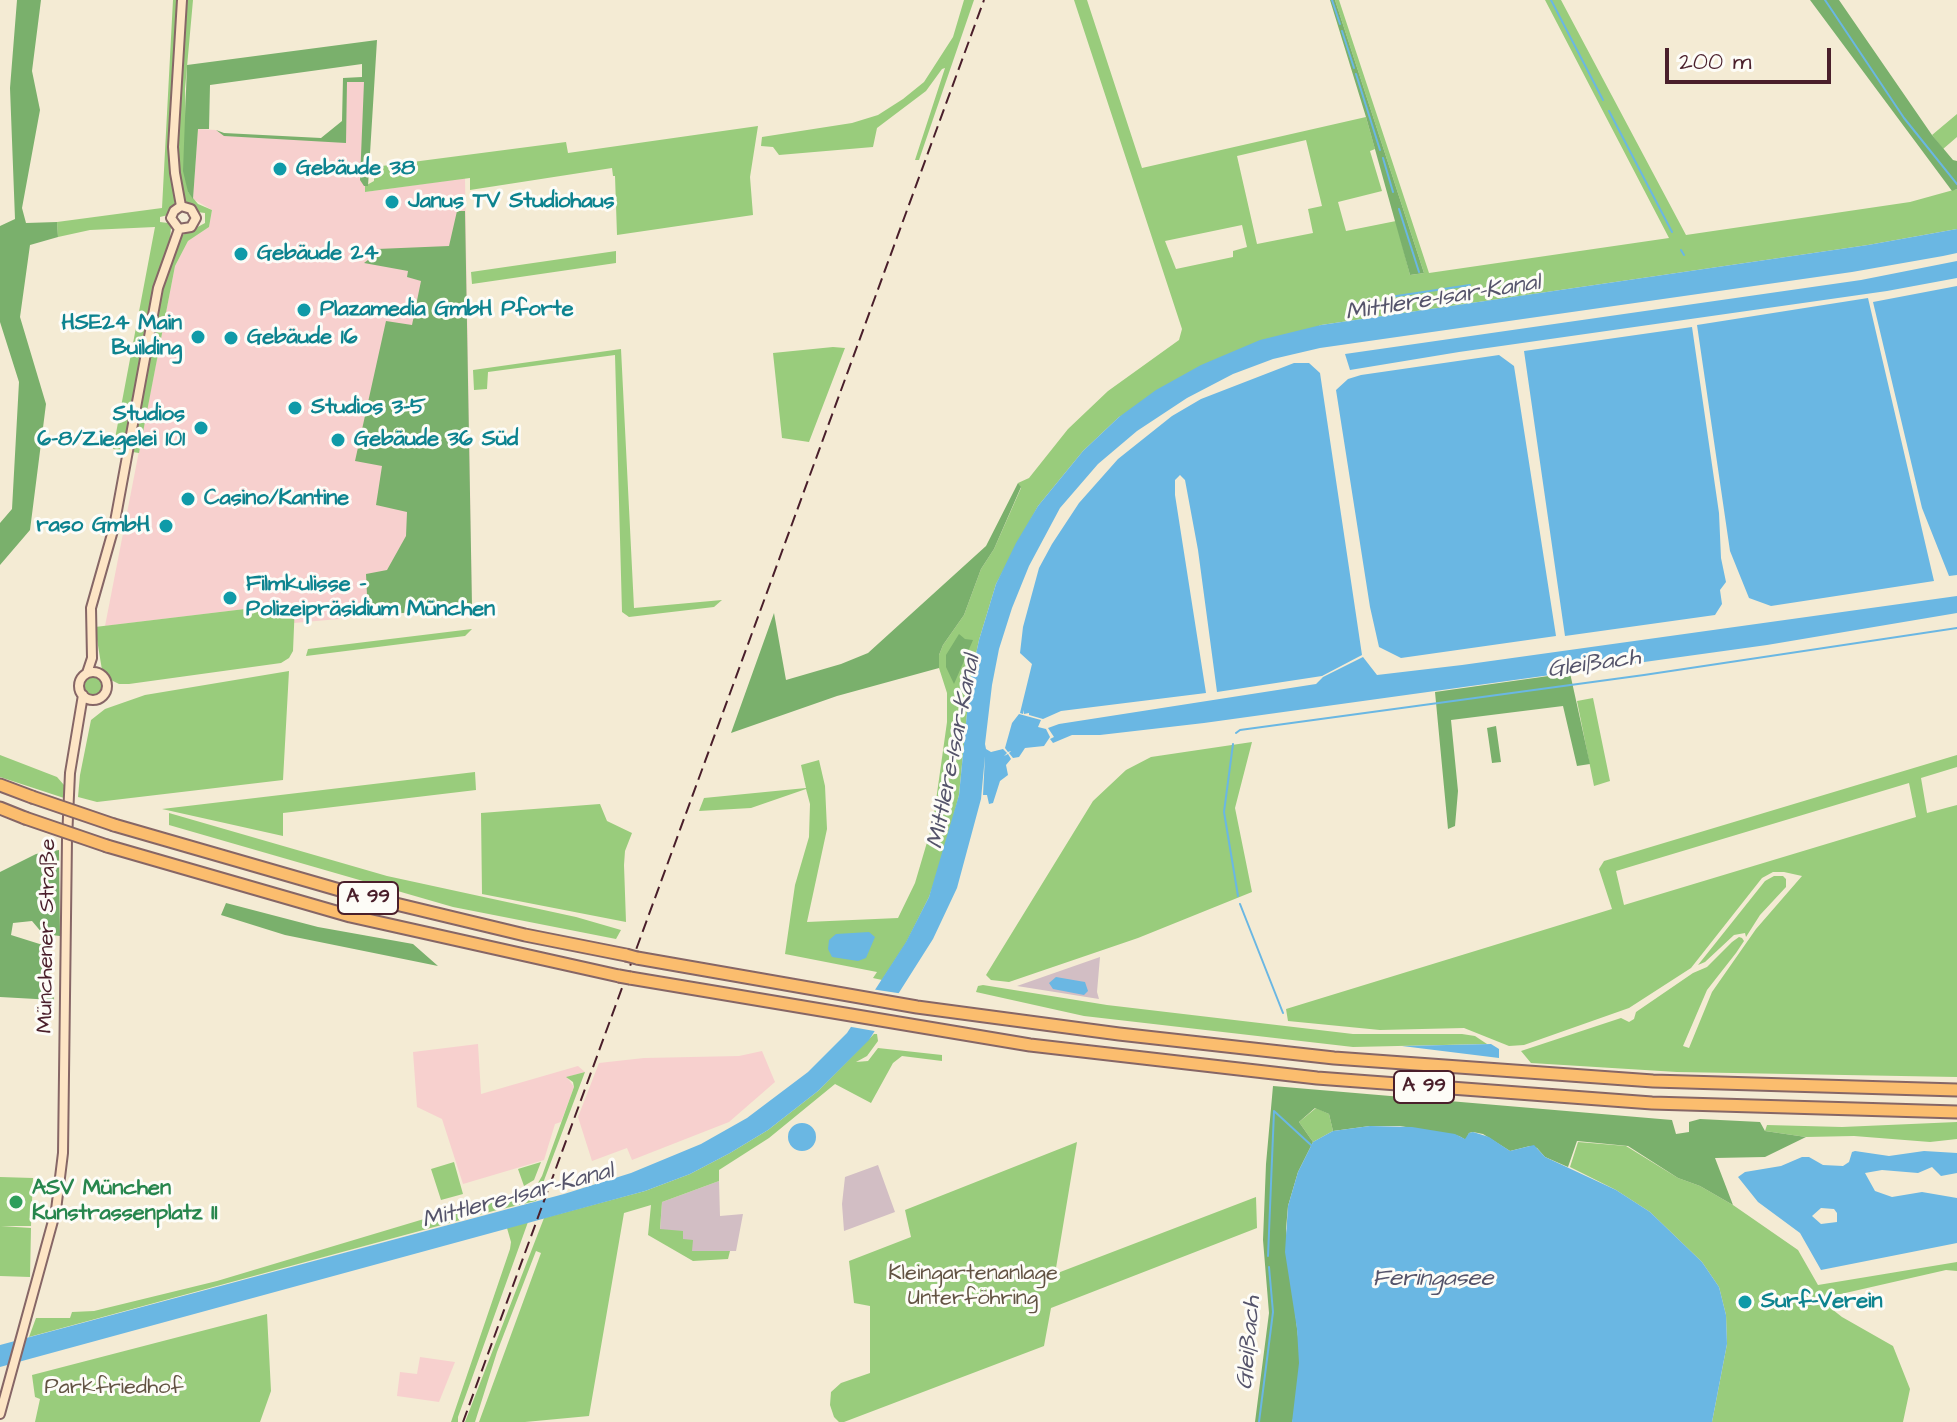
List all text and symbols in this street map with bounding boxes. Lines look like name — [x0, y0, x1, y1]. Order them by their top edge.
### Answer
scale bar — [1669, 32, 1835, 82]
text: 200 m — [1679, 45, 1751, 79]
place label: Gebäude 38 — [296, 156, 415, 182]
marker: Gebäude 38 — [271, 160, 289, 178]
place label: Janus TV Studiohaus — [408, 189, 615, 215]
marker: Janus TV Studiohaus — [383, 193, 401, 211]
place label: Gebäude 24 — [257, 241, 378, 267]
marker: Gebäude 24 — [232, 245, 250, 263]
water label: Mittlere-Isar-Kanal — [1344, 269, 1542, 329]
place label: Plazamedia GmbH Pforte — [320, 297, 574, 323]
marker: Plazamedia GmbH Pforte — [295, 301, 313, 319]
place label: HSE24 Main Building — [61, 311, 182, 362]
place label: Gebäude 16 — [247, 325, 357, 351]
marker: HSE24 Main Building — [189, 328, 207, 346]
marker: Gebäude 16 — [222, 329, 240, 347]
place label: Studios 3-5 — [311, 395, 426, 421]
marker: Studios 3-5 — [286, 399, 304, 417]
place label: Studios 6-8/Ziegelei 101 — [37, 402, 185, 454]
marker: Studios 6-8/Ziegelei 101 — [192, 419, 210, 437]
place label: Gebäude 36 Süd — [354, 427, 518, 453]
marker: Gebäude 36 Süd — [329, 431, 347, 449]
place label: Casino/Kantine — [204, 486, 349, 512]
marker: Casino/Kantine — [179, 490, 197, 508]
place label: raso GmbH — [36, 513, 150, 539]
marker: raso GmbH — [157, 517, 175, 535]
place label: Filmkulisse - Polizeipräsidium München — [246, 572, 495, 624]
marker: Filmkulisse - Polizeipräsidium München — [221, 589, 239, 607]
water label: Gleißach — [1546, 644, 1642, 686]
water label: Mittlere-Isar-Kanal — [922, 653, 988, 851]
street label: Münchener Straße — [33, 838, 63, 1034]
road number: A 99 — [338, 882, 398, 914]
road number: A 99 — [1394, 1071, 1454, 1103]
water label: Mittlere-Isar-Kanal — [419, 1158, 617, 1236]
place label: ASV München Kunstrassenplatz II — [32, 1176, 218, 1228]
marker: ASV München Kunstrassenplatz II — [7, 1193, 25, 1211]
park label: Kleingartenanlage Unterföhring — [888, 1261, 1058, 1312]
water label: Feringasee — [1372, 1266, 1494, 1294]
place label: Surf-Verein — [1761, 1289, 1882, 1315]
marker: Surf-Verein — [1736, 1293, 1754, 1311]
water label: Gleißach — [1232, 1295, 1268, 1391]
park label: Parkfriedhof — [45, 1375, 183, 1401]

